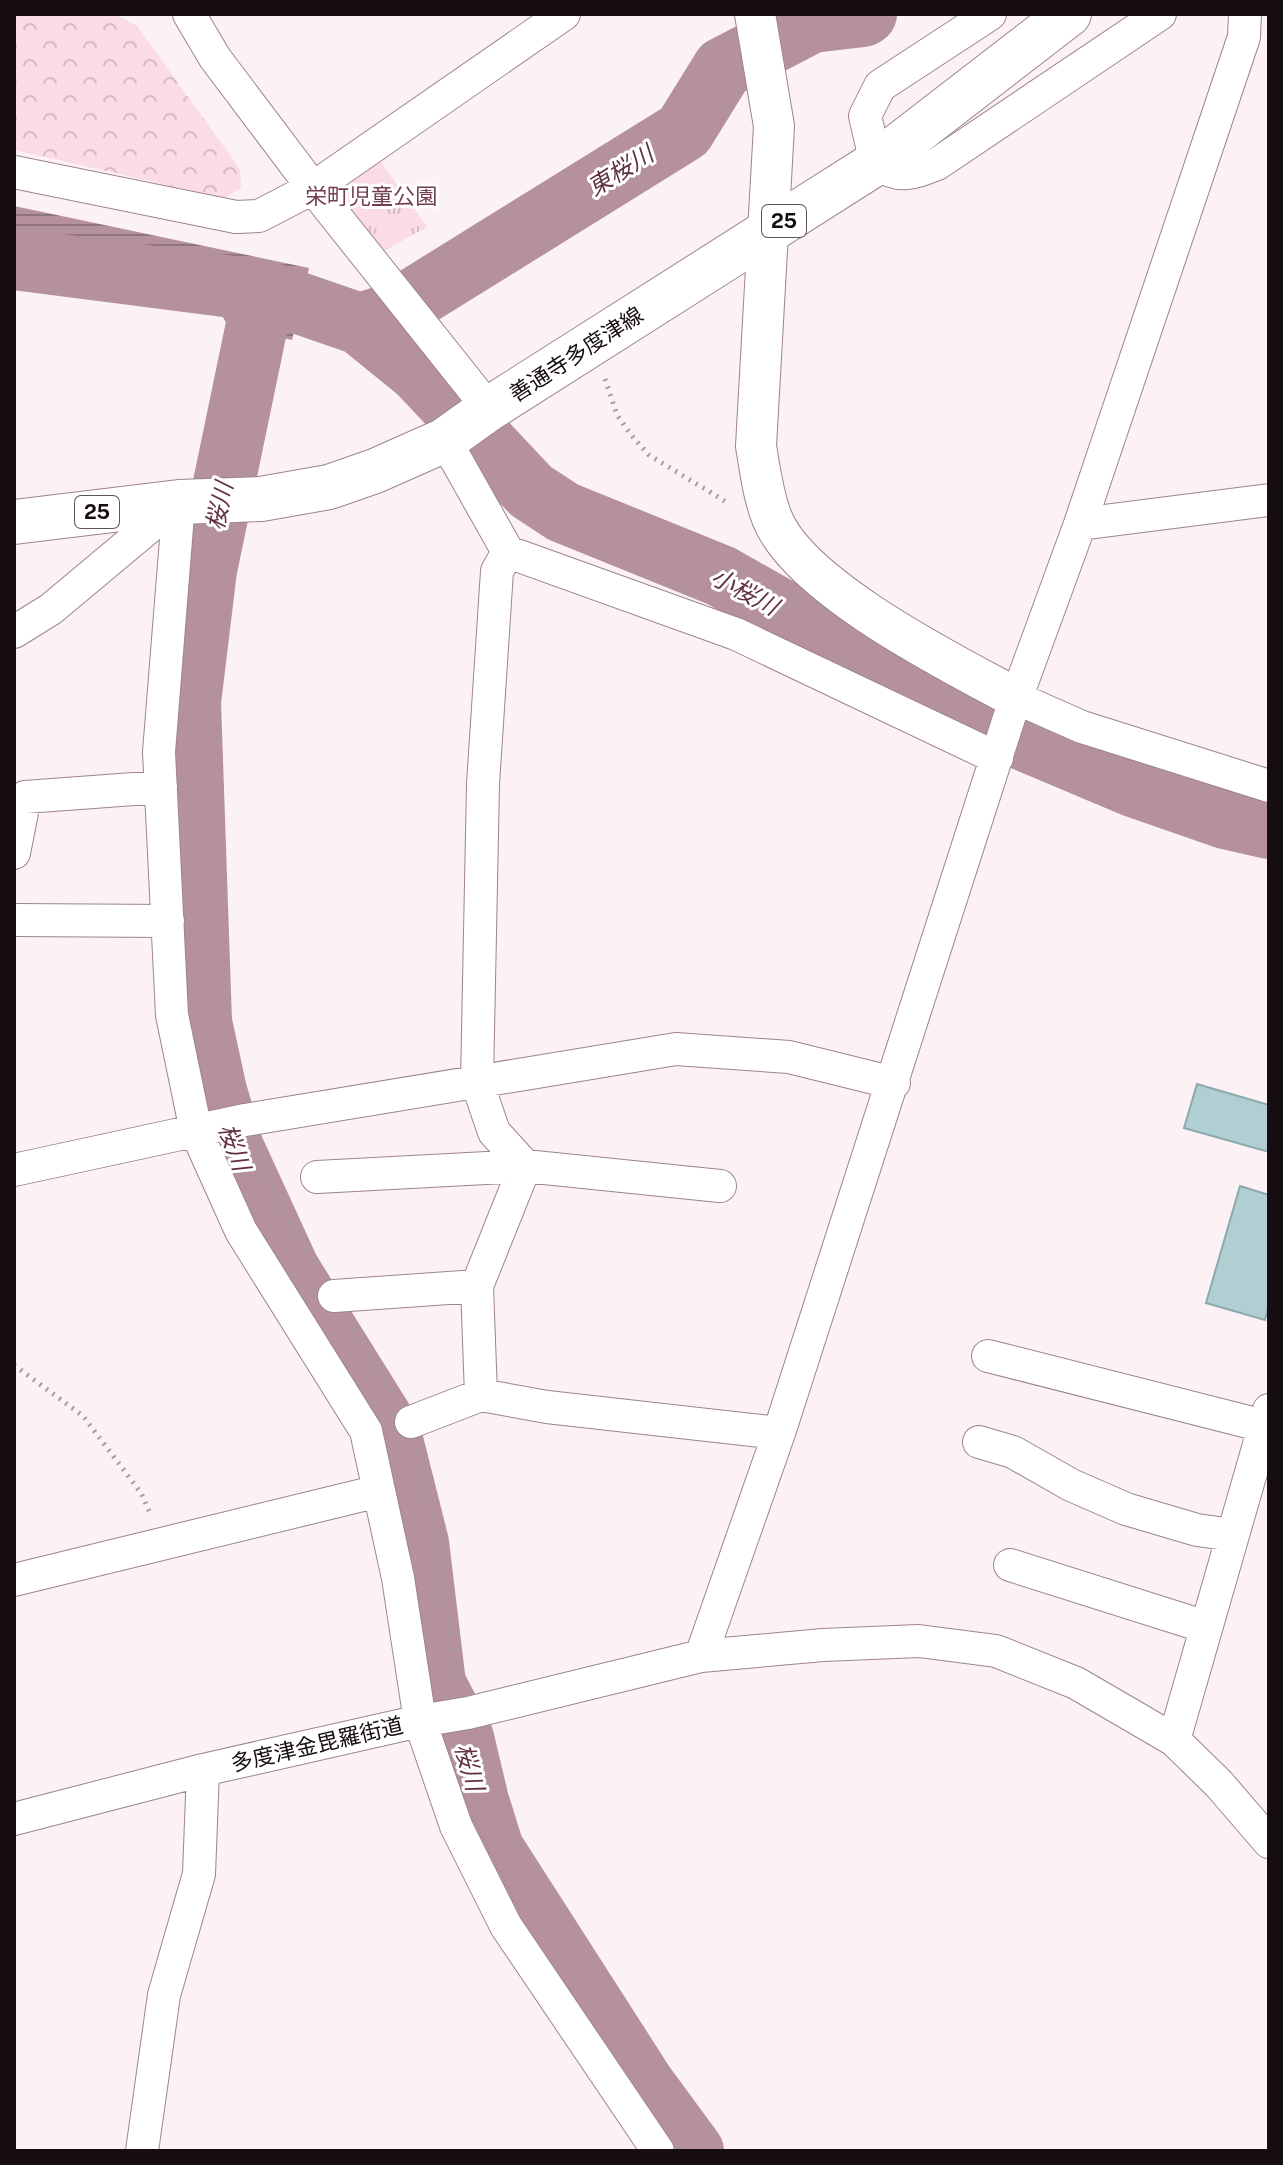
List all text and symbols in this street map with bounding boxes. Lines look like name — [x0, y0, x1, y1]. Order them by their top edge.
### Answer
water label: 東桜川 — [582, 137, 660, 201]
park label: 栄町児童公園 — [305, 183, 437, 209]
road number: 25 — [762, 205, 806, 237]
street label: 善通寺多度津線 — [504, 301, 648, 407]
water label: 桜川 — [200, 477, 238, 532]
road number: 25 — [75, 496, 119, 528]
water label: 小桜川 — [707, 562, 786, 622]
water label: 桜川 — [214, 1120, 257, 1177]
street label: 多度津金毘羅街道 — [228, 1712, 406, 1776]
water label: 桜川 — [450, 1740, 491, 1797]

